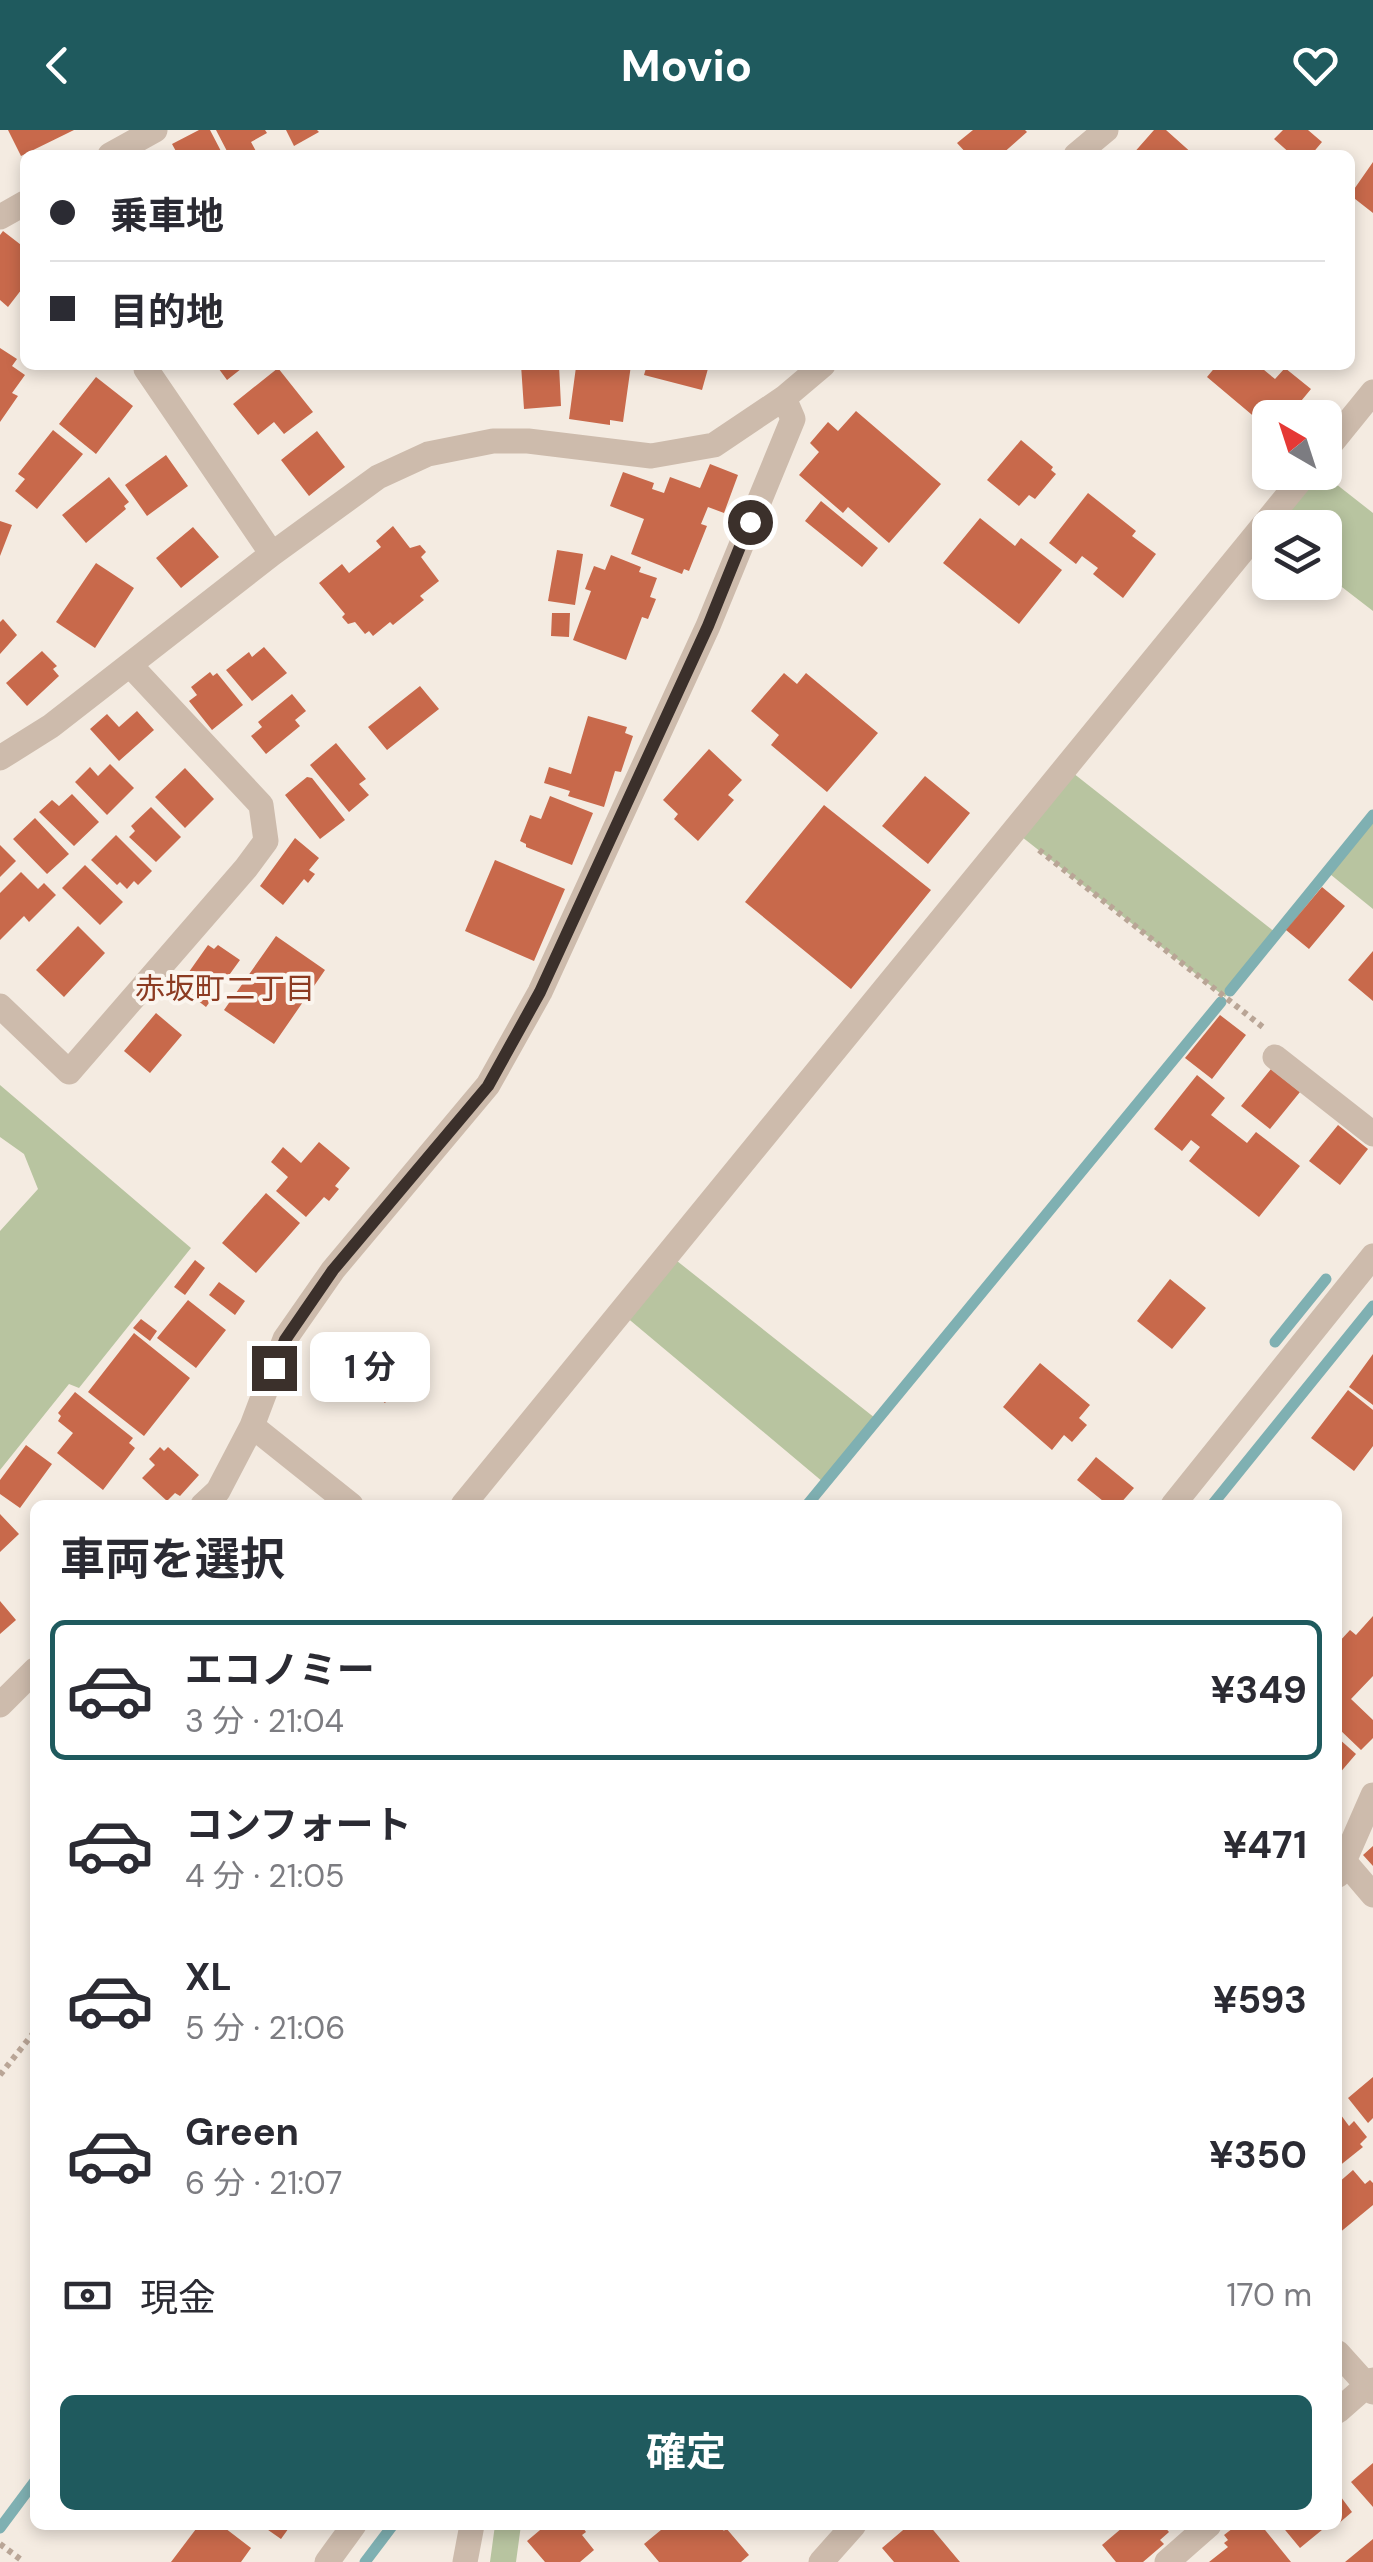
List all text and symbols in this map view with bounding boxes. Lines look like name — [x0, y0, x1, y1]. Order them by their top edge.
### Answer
text: Movio — [621, 36, 752, 95]
icon: back — [30, 38, 85, 93]
icon: heart — [1288, 38, 1343, 93]
text: 乗車地 — [110, 191, 224, 241]
text: 目的地 — [110, 287, 224, 337]
north arrow — [1252, 400, 1342, 490]
map controls — [1252, 400, 1342, 600]
route start — [728, 500, 773, 545]
button: layers — [1252, 510, 1342, 600]
district label: 赤坂町二丁目 — [135, 969, 315, 1008]
callout: 1 分 — [309, 1333, 429, 1403]
route end — [252, 1346, 297, 1391]
text: 1 分 — [344, 1346, 396, 1388]
text: 車両を選択 — [60, 1530, 285, 1589]
icon: car — [65, 1645, 155, 1735]
text: エコノミー — [185, 1645, 375, 1695]
text: ¥349 — [1211, 1665, 1307, 1715]
text: 3 分 · 21:04 — [185, 1700, 344, 1742]
icon: car — [65, 1800, 155, 1890]
text: コンフォート — [185, 1800, 412, 1850]
text: ¥471 — [1223, 1820, 1307, 1870]
text: 4 分 · 21:05 — [185, 1855, 345, 1897]
text: XL — [185, 1952, 232, 2002]
icon: car — [65, 1955, 155, 2045]
text: ¥593 — [1213, 1975, 1307, 2025]
text: 5 分 · 21:06 — [185, 2007, 345, 2049]
text: Green — [185, 2107, 299, 2157]
icon: car — [65, 2110, 155, 2200]
text: ¥350 — [1209, 2130, 1307, 2180]
text: 6 分 · 21:07 — [185, 2162, 342, 2204]
icon: cash — [60, 2268, 115, 2323]
text: 現金 — [140, 2273, 216, 2323]
text: 170 m — [1226, 2274, 1312, 2316]
button: 確定 — [60, 2395, 1312, 2510]

